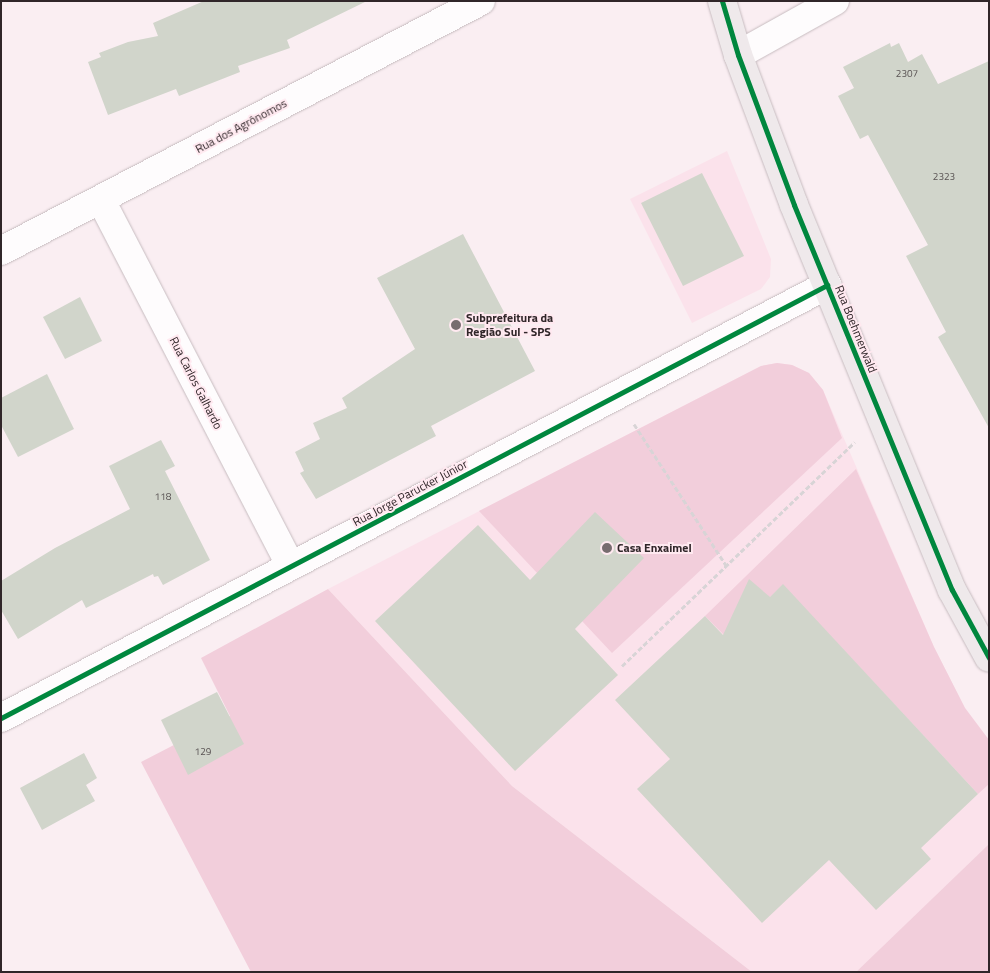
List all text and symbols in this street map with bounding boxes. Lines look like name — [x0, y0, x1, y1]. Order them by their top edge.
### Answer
house number: 2307 — [896, 68, 918, 80]
street label: Rua dos Agrônomos — [193, 96, 289, 156]
house number: 2323 — [933, 171, 955, 183]
street label: Rua Boehmerwald — [832, 283, 880, 375]
place label: Subprefeitura da Região Sul - SPS — [466, 311, 553, 339]
marker: Subprefeitura da Região Sul - SPS — [450, 319, 462, 331]
street label: Rua Carlos Galhardo — [166, 334, 226, 432]
street label: Rua Jorge Parucker Júnior — [350, 457, 470, 529]
house number: 118 — [155, 491, 171, 503]
place label: Casa Enxaimel — [617, 541, 692, 555]
marker: Casa Enxaimel — [601, 542, 613, 554]
house number: 129 — [195, 746, 211, 758]

